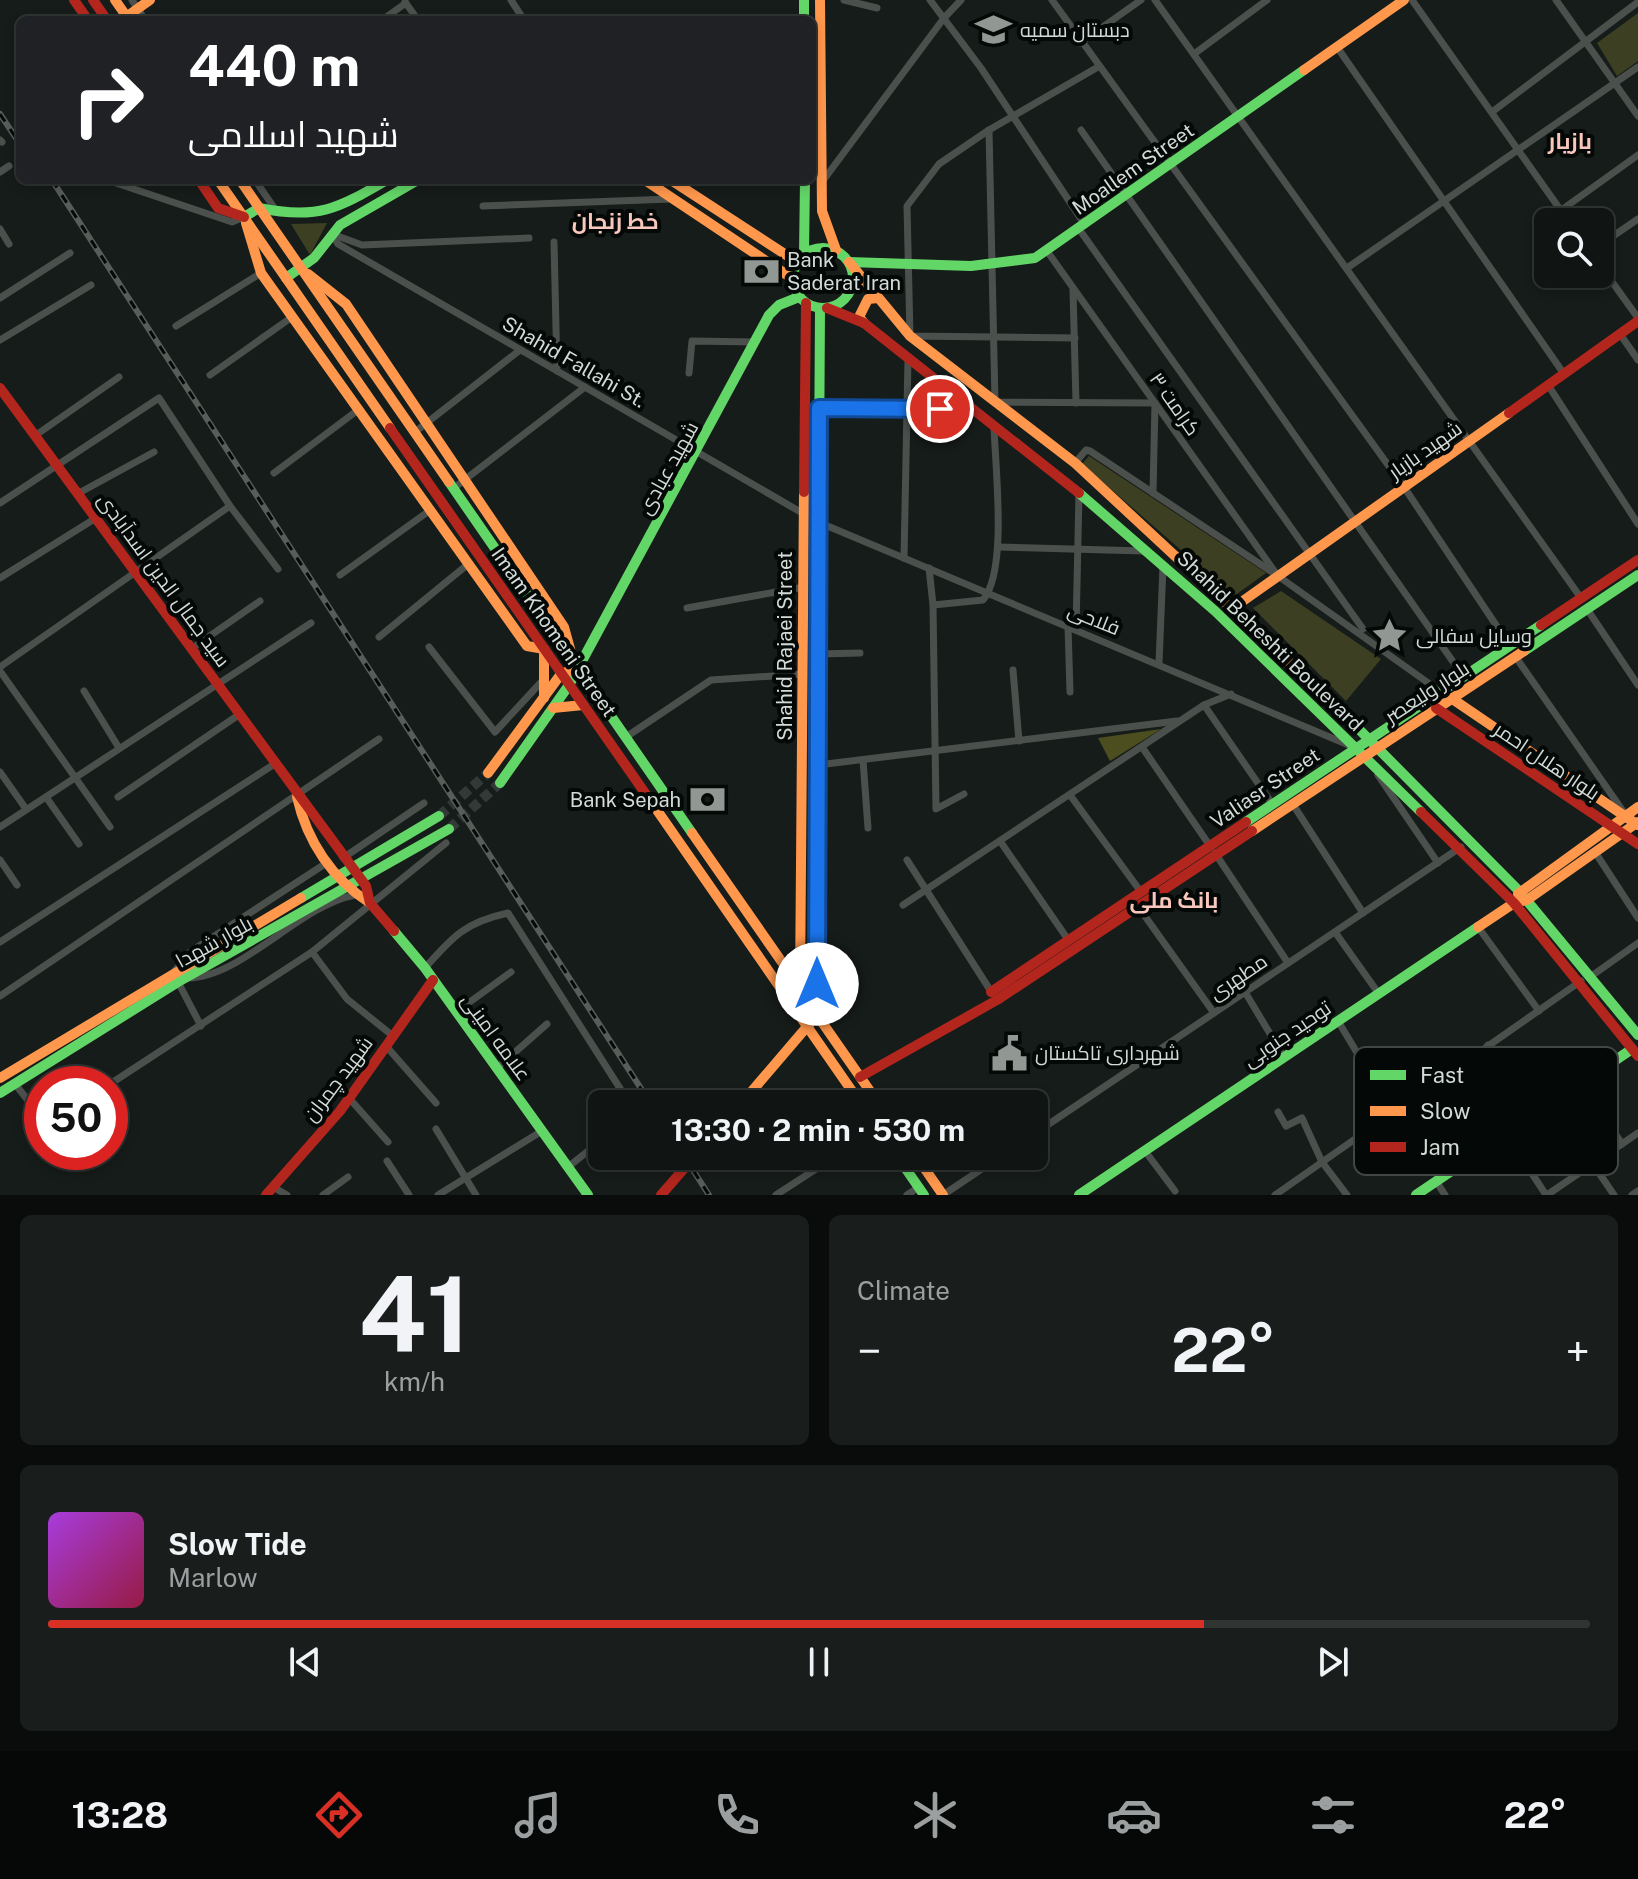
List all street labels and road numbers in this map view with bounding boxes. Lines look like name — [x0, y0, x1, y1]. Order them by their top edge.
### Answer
street label: Moallem Street — [1068, 118, 1198, 220]
street label: Shahid Fallahi St. — [498, 311, 650, 413]
street label: کرامت ۳ — [1145, 368, 1205, 440]
street label: شهید بازیار — [1383, 416, 1467, 485]
street label: شهید عبادی — [633, 417, 704, 519]
street label: سید جمال الدین اسدآبادی — [92, 488, 235, 672]
street label: Imam Khomeni Street — [487, 543, 621, 721]
street label: Shahid Beheshti Boulevard — [1172, 546, 1368, 736]
street label: Shahid Rajaei Street — [773, 551, 797, 741]
street label: فلاحی — [1064, 598, 1124, 641]
street label: بلوار ولیعصر — [1379, 656, 1474, 729]
street label: بلوار هلال احمر — [1488, 716, 1604, 806]
street label: Valiasr Street — [1206, 743, 1324, 833]
street label: بلوار شهدا — [171, 911, 257, 974]
street label: مطهری — [1204, 949, 1272, 1006]
street label: علامه امینی — [455, 989, 536, 1086]
street label: توحید جنوبی — [1238, 995, 1337, 1073]
street label: شهید چمران — [298, 1032, 379, 1127]

